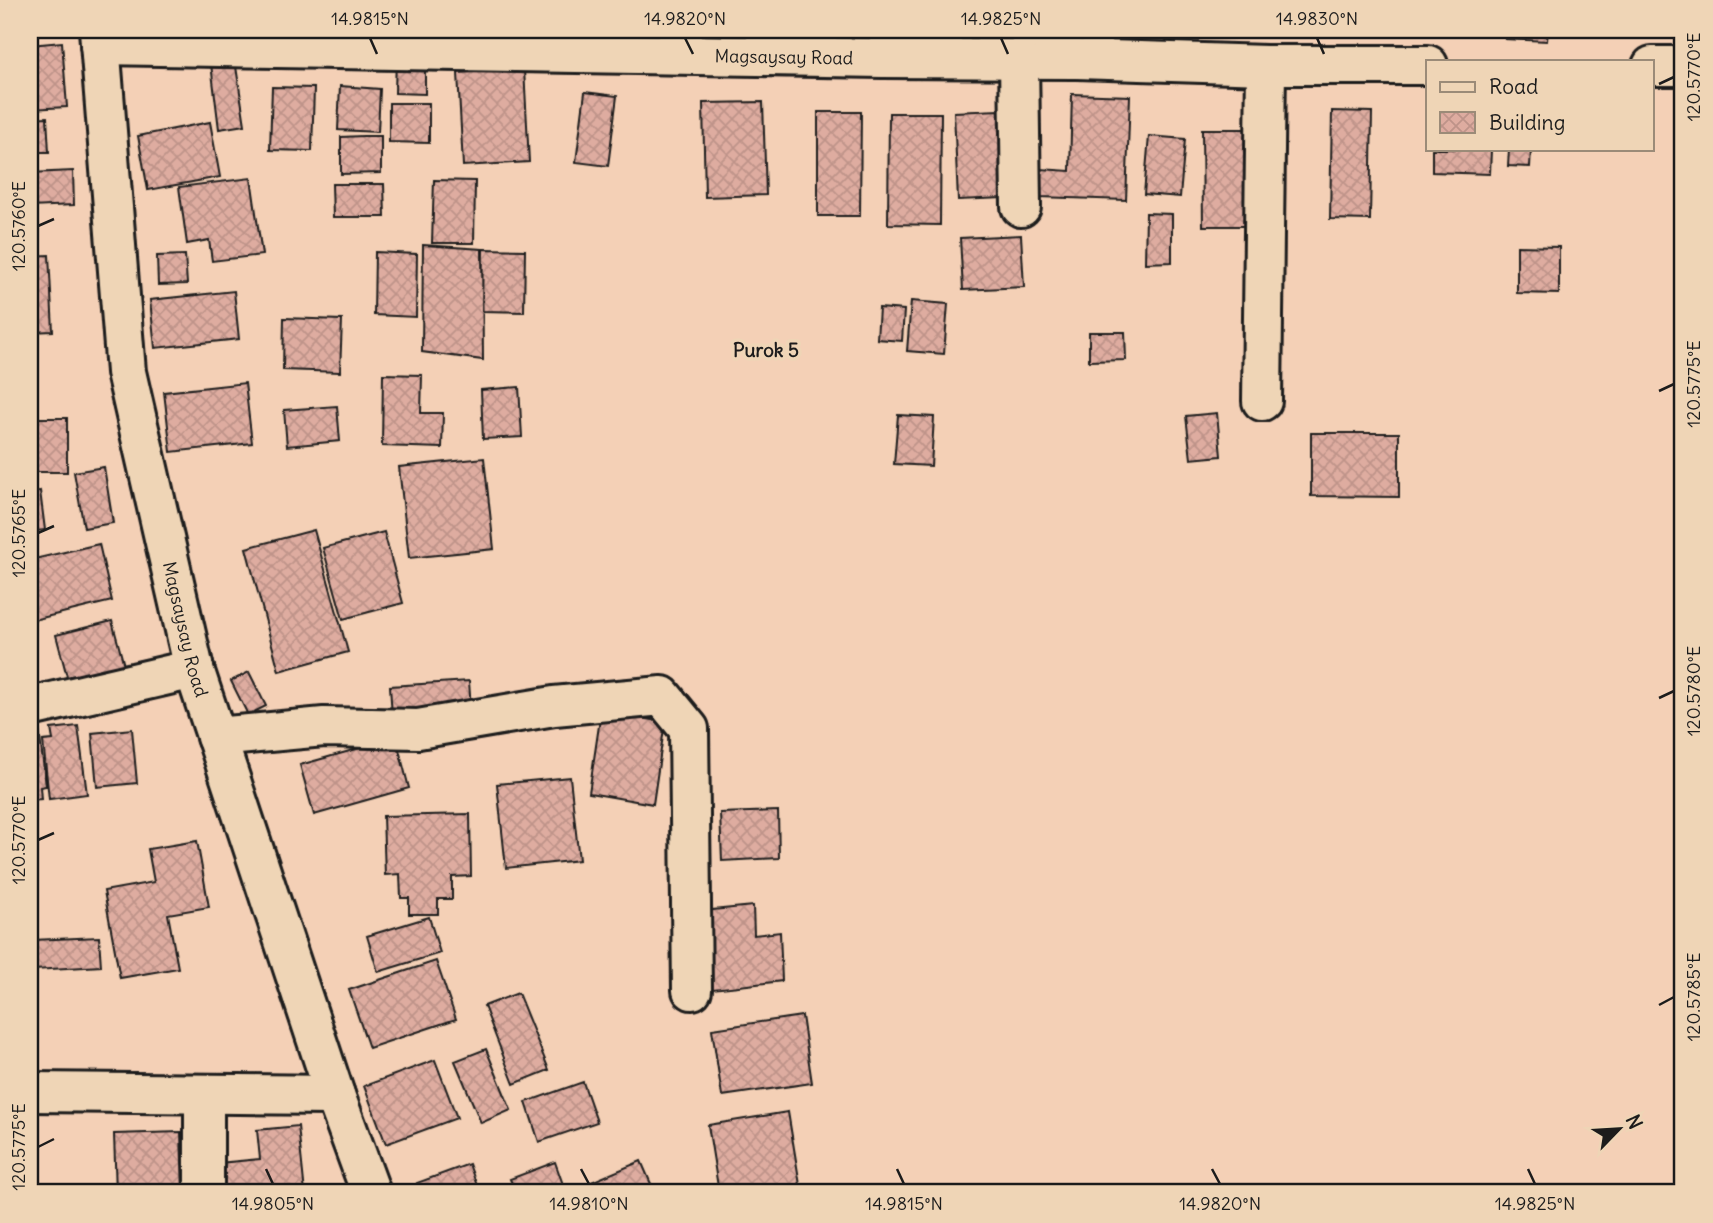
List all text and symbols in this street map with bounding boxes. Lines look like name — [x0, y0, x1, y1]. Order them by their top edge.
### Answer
text: 14.9815°N — [331, 7, 409, 30]
text: 14.9820°N — [644, 7, 726, 30]
text: 14.9825°N — [961, 7, 1041, 30]
text: 14.9830°N — [1276, 7, 1358, 30]
text: 120.5770°E — [1682, 32, 1705, 122]
street label: Magsaysay Road — [714, 44, 854, 69]
legend — [1426, 60, 1654, 150]
text: Road — [1489, 73, 1538, 100]
text: Building — [1489, 109, 1565, 136]
text: 120.5760°E — [7, 181, 30, 271]
district label: Purok 5 — [733, 338, 799, 362]
text: 120.5775°E — [1682, 340, 1705, 428]
text: 120.5765°E — [7, 489, 30, 577]
street label: Magsaysay Road — [158, 559, 214, 700]
text: 120.5780°E — [1682, 646, 1705, 736]
text: 120.5770°E — [7, 795, 30, 885]
text: 120.5785°E — [1682, 952, 1705, 1042]
north arrow — [1584, 1094, 1654, 1164]
text: 120.5775°E — [7, 1103, 30, 1191]
text: N — [1621, 1111, 1648, 1133]
text: 14.9805°N — [232, 1192, 314, 1215]
text: 14.9810°N — [549, 1192, 629, 1215]
text: 14.9815°N — [865, 1192, 943, 1215]
text: 14.9820°N — [1179, 1192, 1261, 1215]
text: 14.9825°N — [1495, 1192, 1575, 1215]

